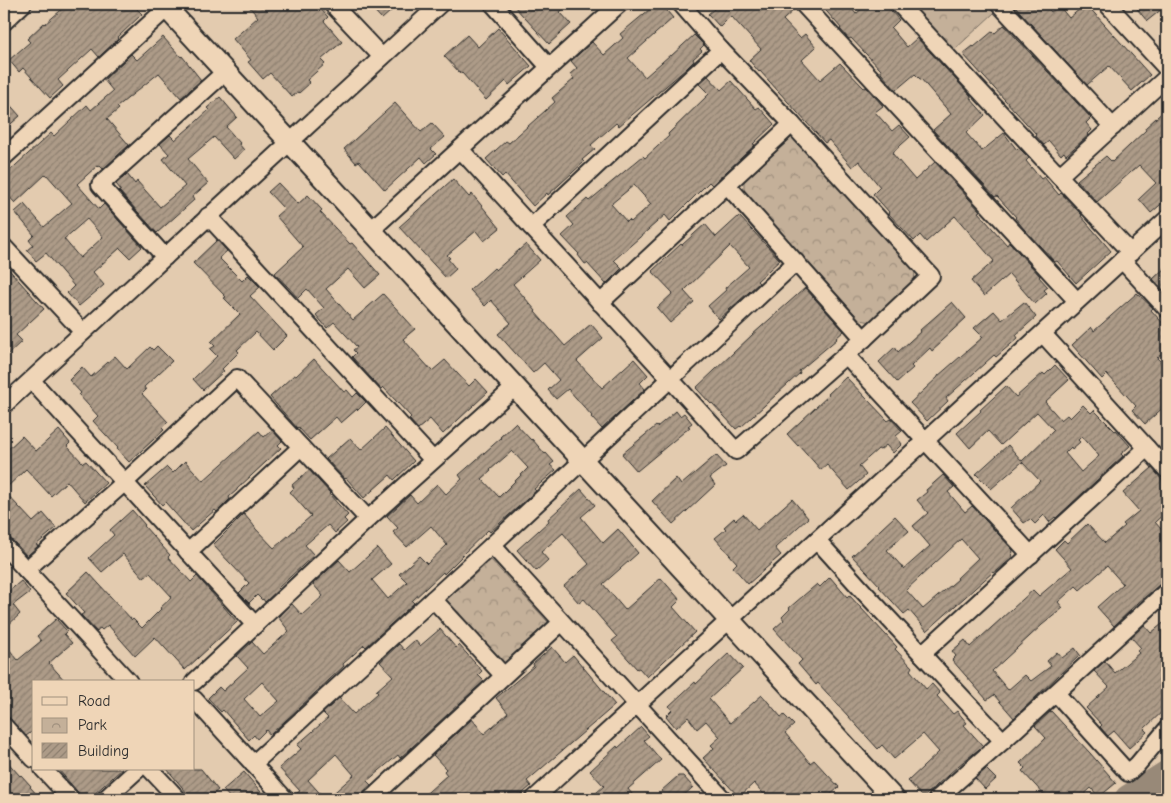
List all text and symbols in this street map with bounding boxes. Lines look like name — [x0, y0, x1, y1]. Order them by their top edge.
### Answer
legend — [32, 680, 195, 770]
text: Road — [78, 692, 110, 710]
text: Park — [78, 716, 107, 734]
text: Building — [78, 742, 129, 760]

